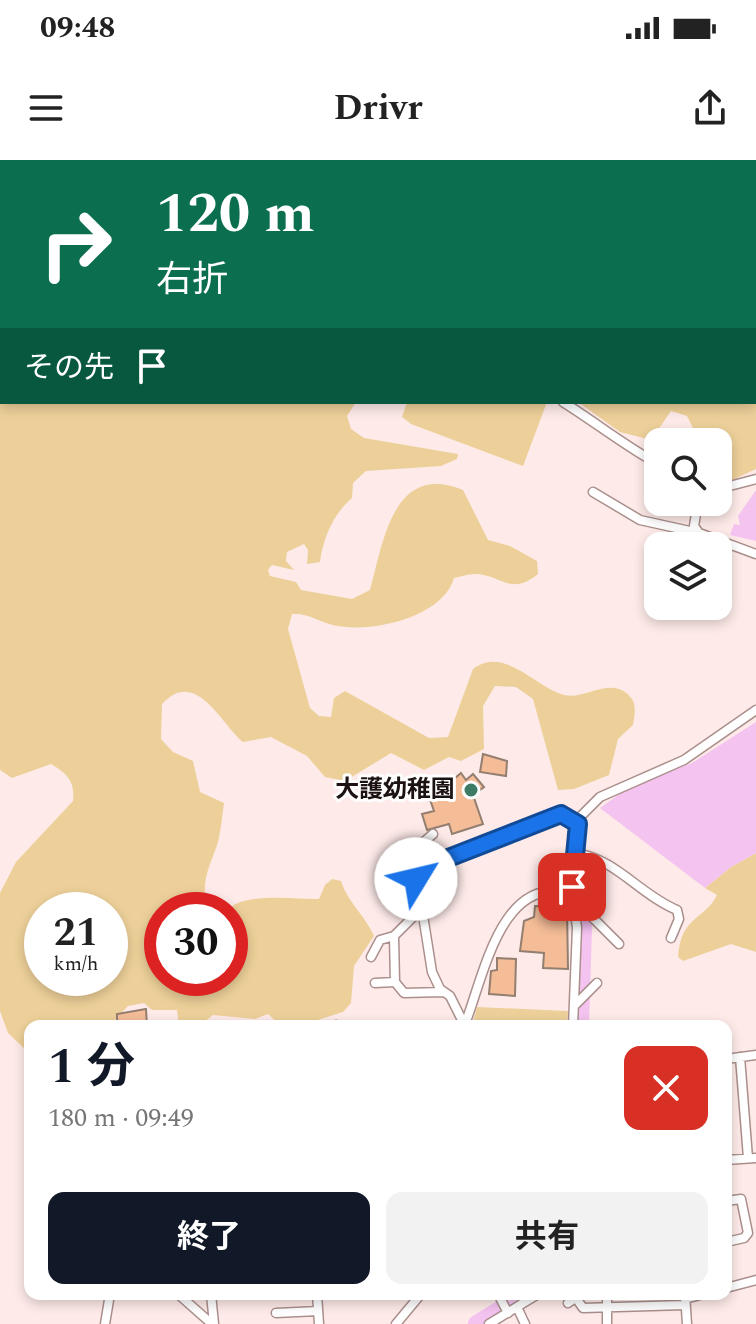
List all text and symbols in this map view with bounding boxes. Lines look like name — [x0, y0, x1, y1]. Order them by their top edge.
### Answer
text: 09:48 — [40, 5, 115, 51]
text: Drivr — [333, 81, 423, 136]
icon: menu — [24, 86, 68, 130]
icon: share — [688, 86, 732, 130]
text: 120 m — [156, 172, 315, 257]
icon: right — [24, 192, 128, 296]
text: 右折 — [156, 253, 228, 308]
icon: arrive — [130, 344, 174, 388]
text: その先 — [24, 345, 114, 391]
map controls — [644, 428, 732, 620]
button: search — [644, 428, 732, 516]
button: layers — [644, 532, 732, 620]
place label: 大護幼稚園 — [335, 772, 455, 808]
marker: 大護幼稚園 — [462, 781, 480, 799]
position arrow — [374, 837, 458, 921]
pin — [538, 853, 606, 921]
icon: arrive — [550, 865, 594, 909]
speed limit sign: 30 — [144, 892, 248, 996]
text: 21 — [54, 903, 98, 964]
text: km/h — [54, 949, 99, 979]
text: 1 分 — [48, 1031, 135, 1104]
button: close — [624, 1046, 708, 1130]
text: 180 m · 09:49 — [48, 1098, 194, 1138]
button: 終了 — [48, 1192, 370, 1284]
button: 共有 — [386, 1192, 708, 1284]

